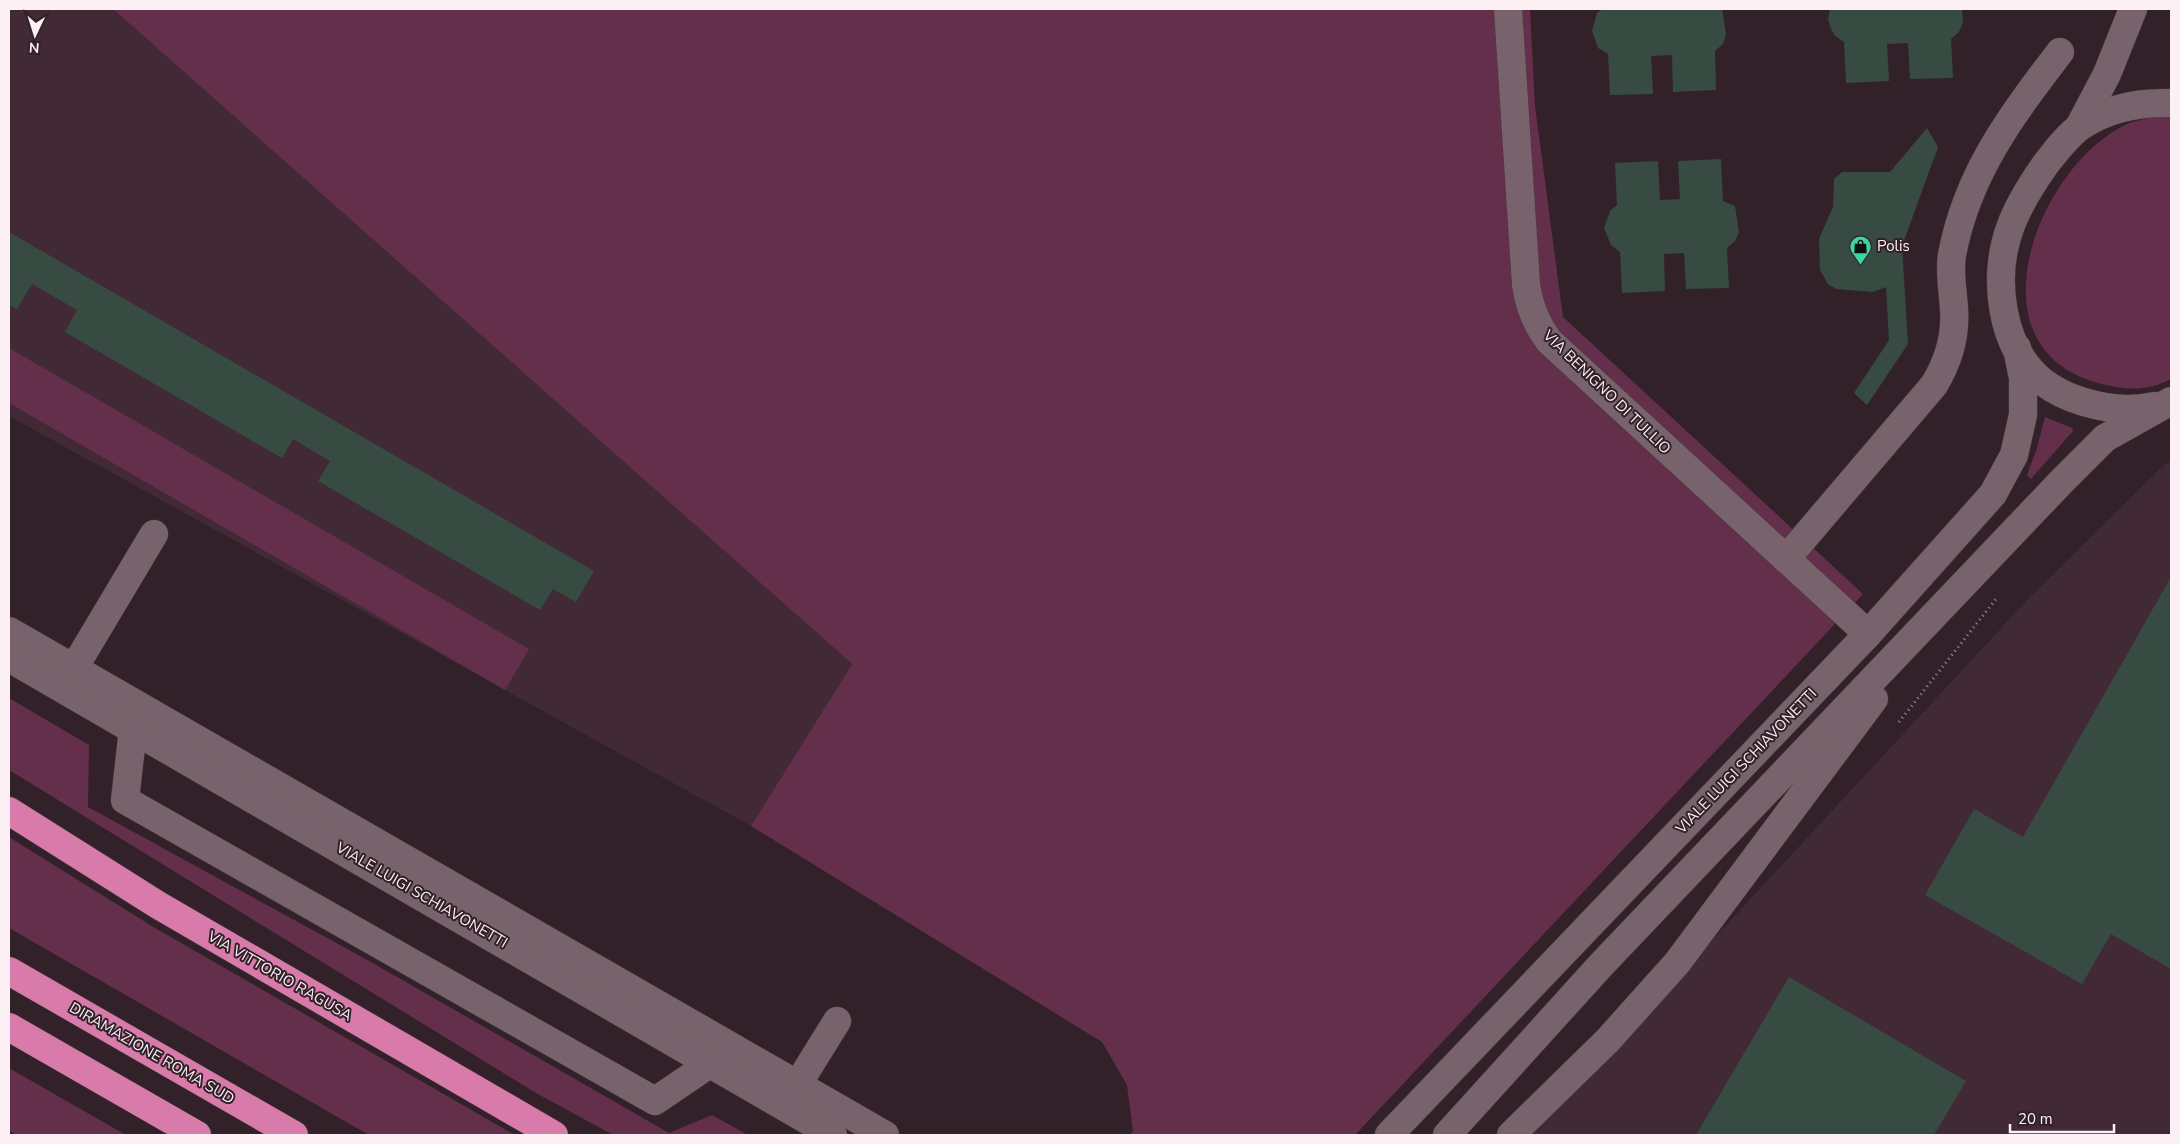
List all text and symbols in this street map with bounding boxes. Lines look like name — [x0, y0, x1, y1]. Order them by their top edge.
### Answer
north arrow — [10, 10, 60, 60]
text: N — [28, 38, 40, 57]
shop icon: Polis — [1849, 234, 1873, 265]
place label: Polis — [1877, 236, 1910, 256]
street label: VIA BENIGNO DI TULLIO — [1538, 325, 1675, 458]
street label: VIALE LUIGI SCHIAVONETTI — [1670, 684, 1821, 839]
street label: VIALE LUIGI SCHIAVONETTI — [332, 837, 511, 952]
street label: VIA VITTORIO RAGUSA — [203, 926, 356, 1026]
street label: DIRAMAZIONE ROMA SUD — [66, 997, 238, 1109]
scale bar — [2010, 1102, 2114, 1134]
text: 20 m — [2018, 1109, 2053, 1129]

